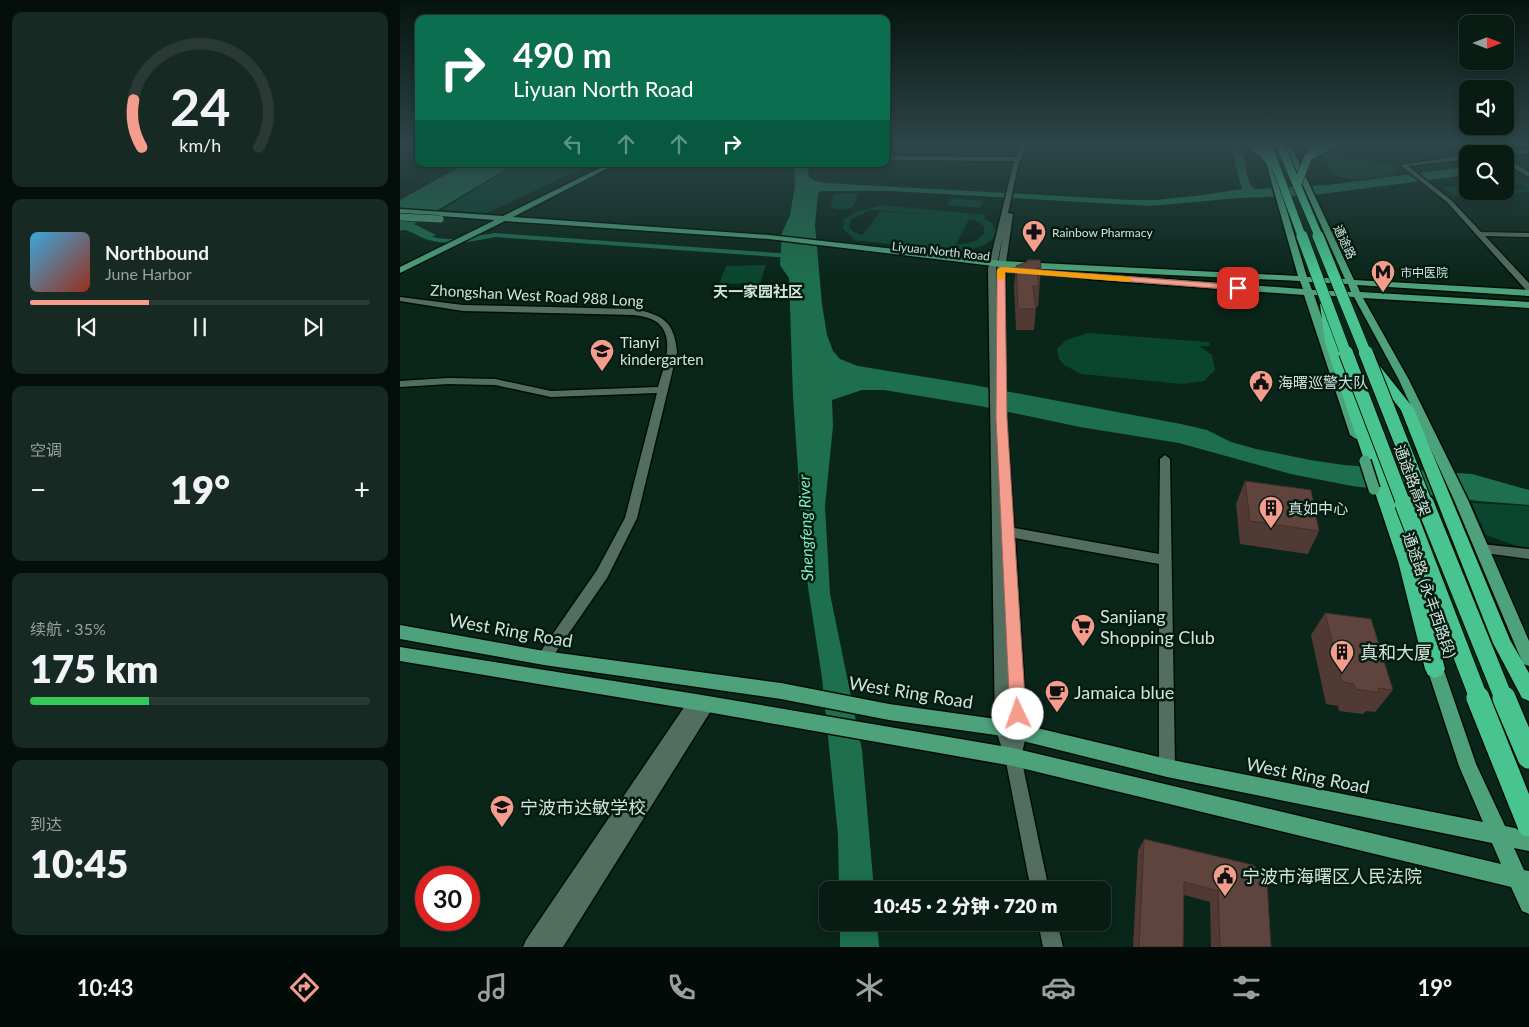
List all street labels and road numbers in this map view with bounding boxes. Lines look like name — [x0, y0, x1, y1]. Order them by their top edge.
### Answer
street label: 通途路 — [1331, 223, 1359, 261]
street label: Liyuan North Road — [891, 238, 991, 264]
street label: Zhongshan West Road 988 Long — [430, 280, 644, 310]
street label: 通途路高架 — [1391, 442, 1435, 518]
street label: 通途路 (永丰西路段) — [1400, 530, 1460, 660]
street label: West Ring Road — [447, 608, 575, 652]
street label: West Ring Road — [847, 671, 975, 713]
street label: West Ring Road — [1244, 752, 1372, 798]

